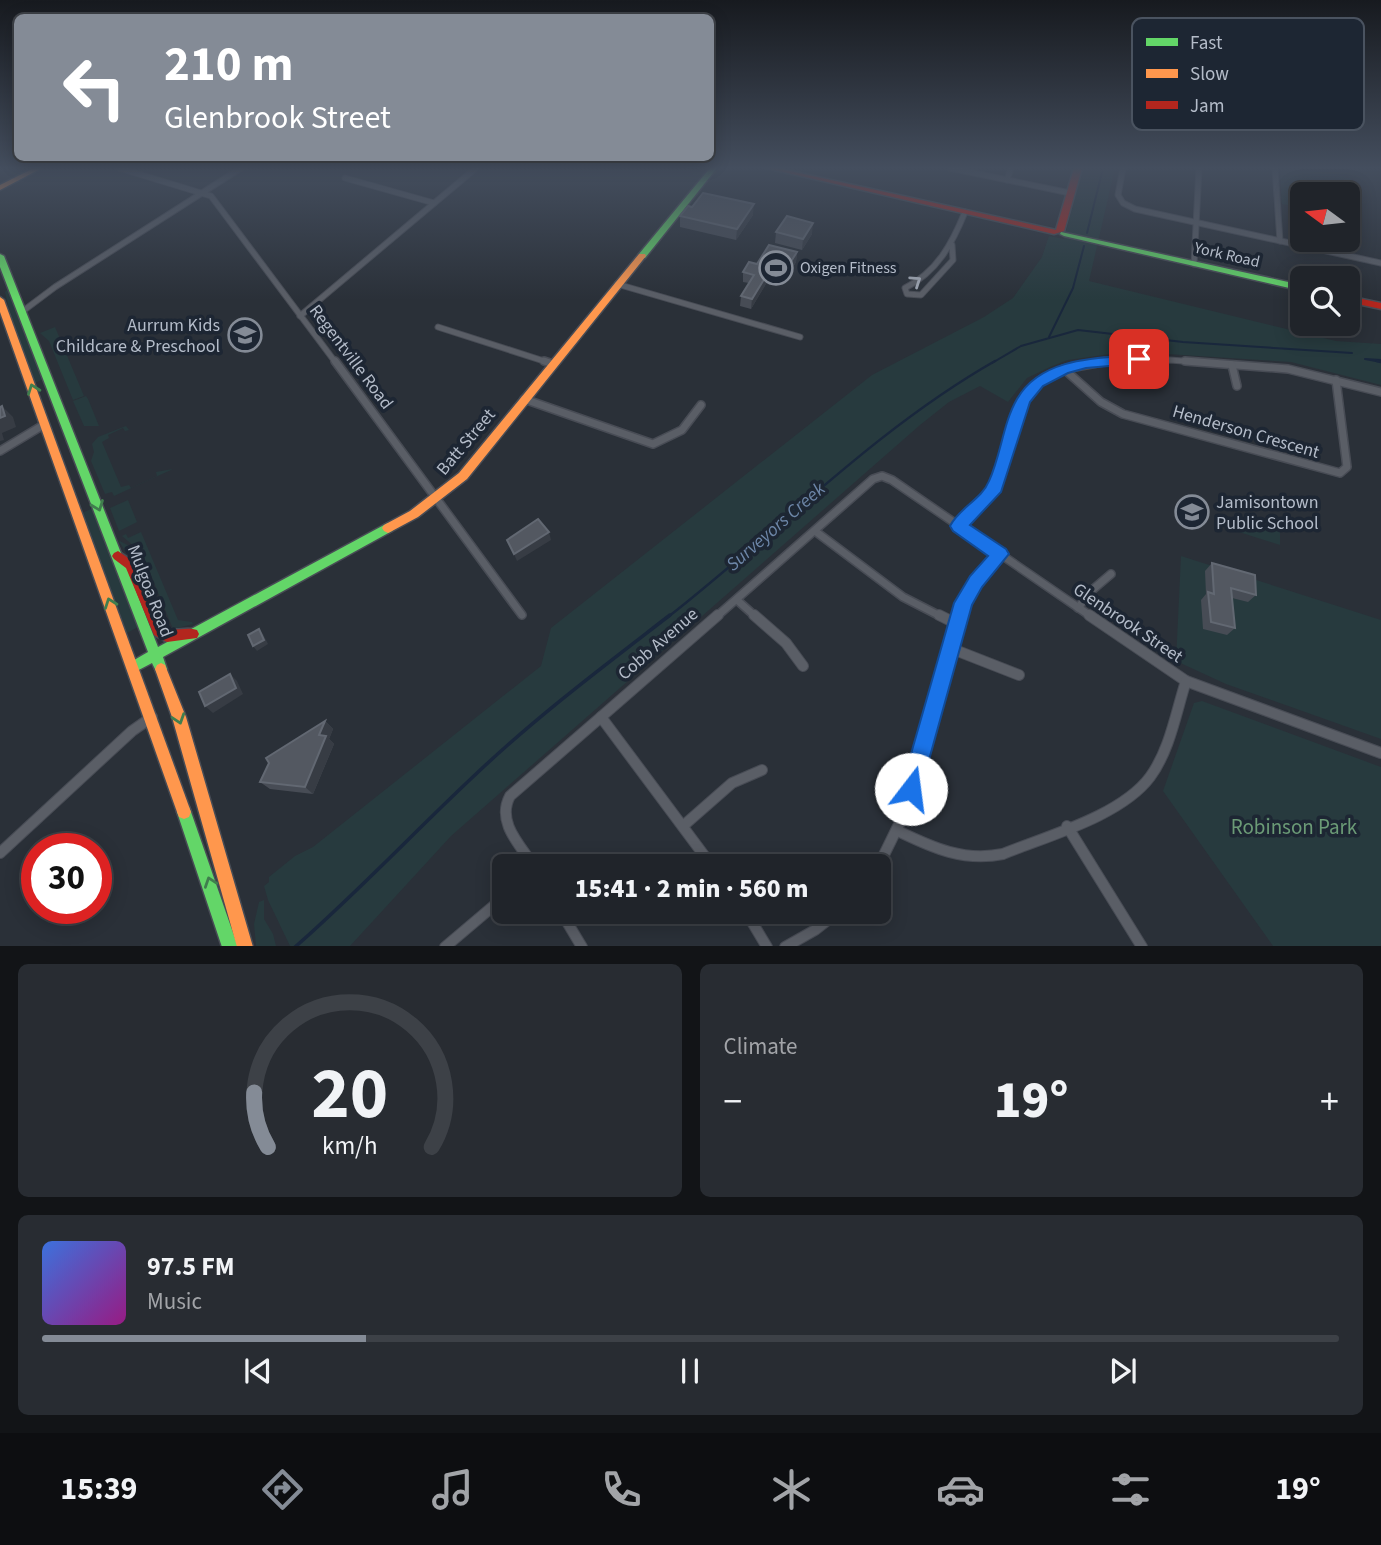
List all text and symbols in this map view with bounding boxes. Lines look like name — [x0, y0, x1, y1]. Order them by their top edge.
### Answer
legend — [1132, 18, 1364, 130]
text: 210 m — [164, 30, 293, 100]
text: Fast — [1190, 30, 1223, 57]
icon: left — [49, 42, 140, 133]
text: Slow — [1190, 61, 1229, 88]
text: Jam — [1190, 93, 1224, 120]
text: Glenbrook Street — [164, 95, 391, 141]
north arrow — [1290, 182, 1360, 252]
map controls — [1290, 182, 1360, 336]
street label: York Road — [1191, 237, 1262, 273]
sports icon: Oxigen Fitness — [757, 249, 795, 287]
place label: Oxigen Fitness — [800, 257, 897, 279]
button: search — [1290, 266, 1360, 336]
one-way arrow — [908, 277, 921, 290]
street label: Regentville Road — [303, 299, 399, 415]
place label: Aurrum Kids Childcare & Preschool — [56, 313, 220, 359]
school or university icon: Aurrum Kids Childcare & Preschool — [226, 316, 264, 354]
pin — [1109, 329, 1169, 389]
icon: arrive — [1120, 340, 1158, 378]
one-way arrow — [27, 383, 41, 395]
street label: Henderson Crescent — [1170, 399, 1322, 465]
street label: Batt Street — [431, 403, 501, 481]
water label: Surveyors Creek — [721, 476, 832, 578]
place label: Jamisontown Public School — [1216, 490, 1319, 536]
school or university icon: Jamisontown Public School — [1173, 493, 1211, 531]
one-way arrow — [90, 499, 104, 511]
street label: Mulgoa Road — [121, 541, 179, 641]
street label: Glenbrook Street — [1068, 577, 1188, 669]
one-way arrow — [104, 597, 118, 609]
street label: Cobb Avenue — [612, 602, 704, 686]
one-way arrow — [171, 712, 185, 724]
position arrow — [874, 752, 948, 826]
park label: Robinson Park — [1231, 812, 1358, 842]
speed limit sign: 30 — [21, 833, 112, 924]
text: 15:41 · 2 min · 560 m — [575, 870, 808, 907]
one-way arrow — [204, 876, 218, 888]
text: Climate — [724, 1030, 797, 1063]
text: 20 — [311, 1042, 388, 1146]
text: 19° — [994, 1064, 1069, 1138]
text: − — [724, 1075, 742, 1129]
text: + — [1320, 1075, 1339, 1129]
text: km/h — [322, 1127, 378, 1163]
text: 97.5 FM — [147, 1248, 235, 1285]
text: Music — [147, 1285, 202, 1318]
icon: previous — [239, 1352, 277, 1390]
icon: pause — [671, 1352, 709, 1390]
icon: next — [1104, 1352, 1142, 1390]
icon: directions — [258, 1465, 307, 1514]
icon: music — [428, 1465, 477, 1514]
icon: phone — [597, 1465, 646, 1514]
icon: climate — [767, 1465, 816, 1514]
icon: car — [936, 1465, 985, 1514]
icon: filters — [1106, 1465, 1155, 1514]
text: 15:39 — [60, 1466, 137, 1512]
text: 19° — [1275, 1466, 1321, 1512]

